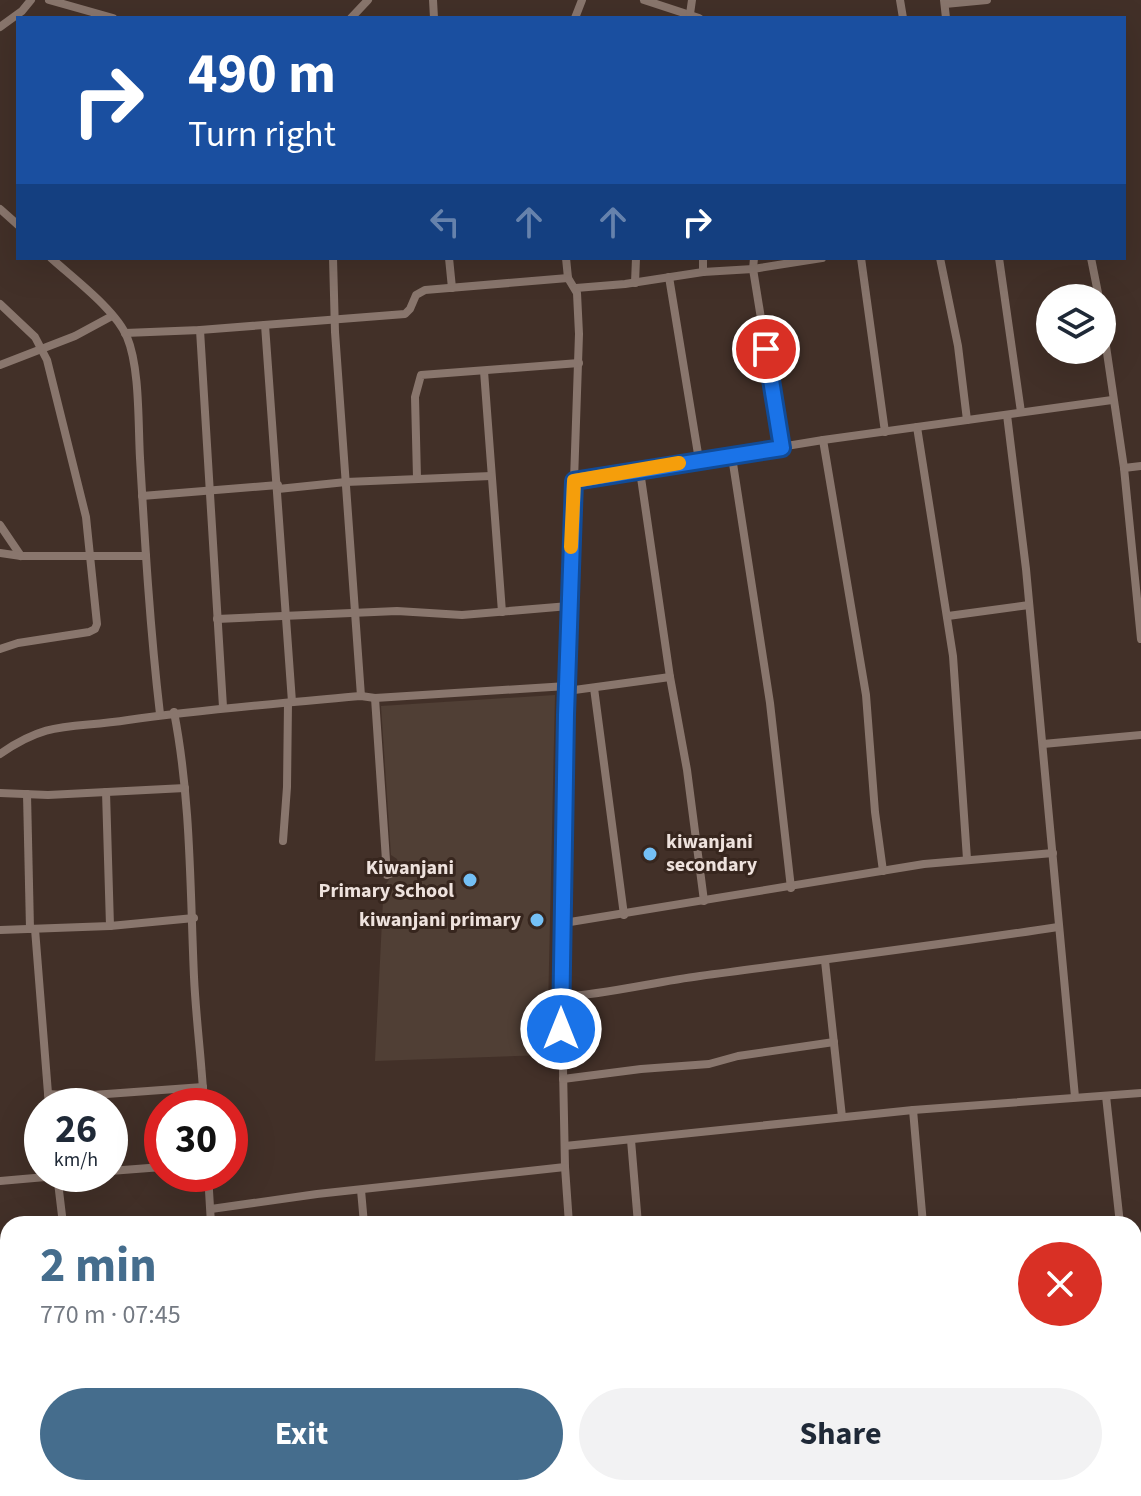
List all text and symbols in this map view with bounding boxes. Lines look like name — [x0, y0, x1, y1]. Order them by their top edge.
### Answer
text: 490 m — [188, 35, 336, 114]
icon: right — [56, 48, 160, 152]
text: Turn right — [188, 109, 336, 160]
icon: left — [423, 200, 467, 244]
icon: ahead — [507, 200, 551, 244]
icon: ahead — [591, 200, 635, 244]
icon: right — [675, 200, 719, 244]
map controls — [1036, 284, 1116, 364]
button: layers — [1036, 284, 1116, 364]
pin — [732, 315, 800, 383]
icon: arrive — [744, 327, 788, 371]
place label: kiwanjani secondary — [666, 828, 758, 879]
marker: kiwanjani secondary — [641, 845, 659, 863]
place label: Kiwanjani Primary School — [319, 854, 454, 905]
marker: Kiwanjani Primary School — [461, 871, 479, 889]
place label: kiwanjani primary — [359, 906, 522, 934]
marker: kiwanjani primary — [528, 911, 546, 929]
position arrow — [519, 987, 603, 1071]
speed limit sign: 30 — [144, 1088, 248, 1192]
text: 26 — [55, 1101, 97, 1158]
text: km/h — [54, 1146, 98, 1174]
text: 2 min — [40, 1232, 157, 1300]
button: close — [1018, 1242, 1102, 1326]
text: 770 m · 07:45 — [40, 1296, 181, 1333]
button: Exit — [40, 1388, 563, 1480]
button: Share — [579, 1388, 1102, 1480]

